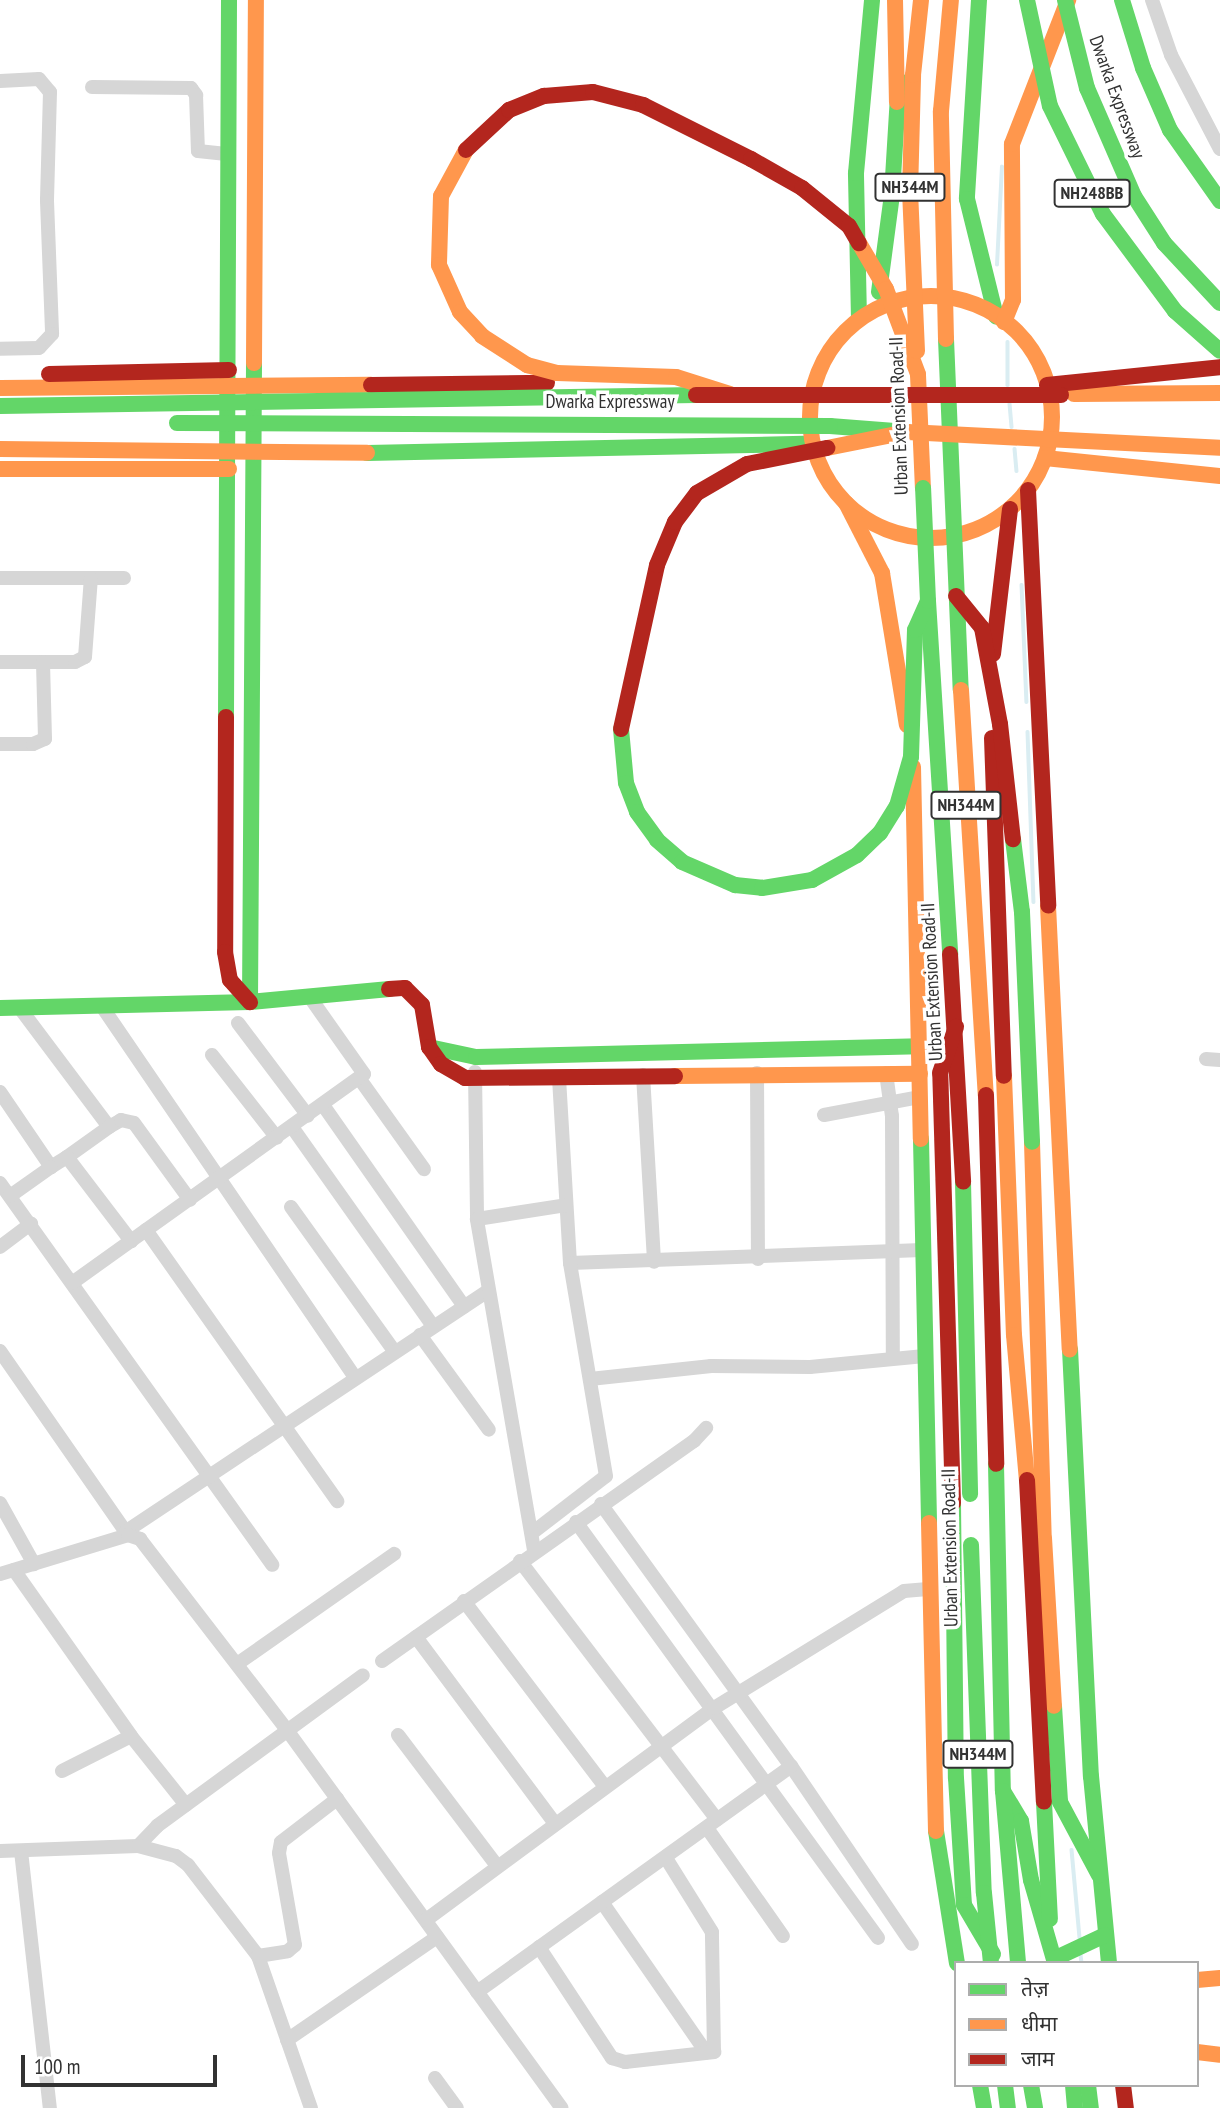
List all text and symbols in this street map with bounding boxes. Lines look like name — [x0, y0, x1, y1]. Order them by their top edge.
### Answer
street label: Dwarka Expressway — [1084, 32, 1150, 162]
road number: NH344M — [873, 172, 947, 202]
road number: NH248BB — [1054, 178, 1130, 208]
street label: Urban Extension Road-II — [885, 336, 913, 496]
street label: Dwarka Expressway — [545, 391, 675, 413]
road number: NH344M — [929, 790, 1003, 820]
street label: Urban Extension Road-II — [916, 902, 948, 1062]
street label: Urban Extension Road-II — [937, 1469, 963, 1627]
road number: NH344M — [941, 1740, 1015, 1769]
legend — [954, 1961, 1199, 2087]
text: तेज़ — [1021, 1975, 1049, 2002]
text: धीमा — [1021, 2010, 1057, 2037]
scale bar — [24, 2042, 220, 2086]
text: जाम — [1021, 2045, 1055, 2072]
text: 100 m — [34, 2053, 80, 2080]

